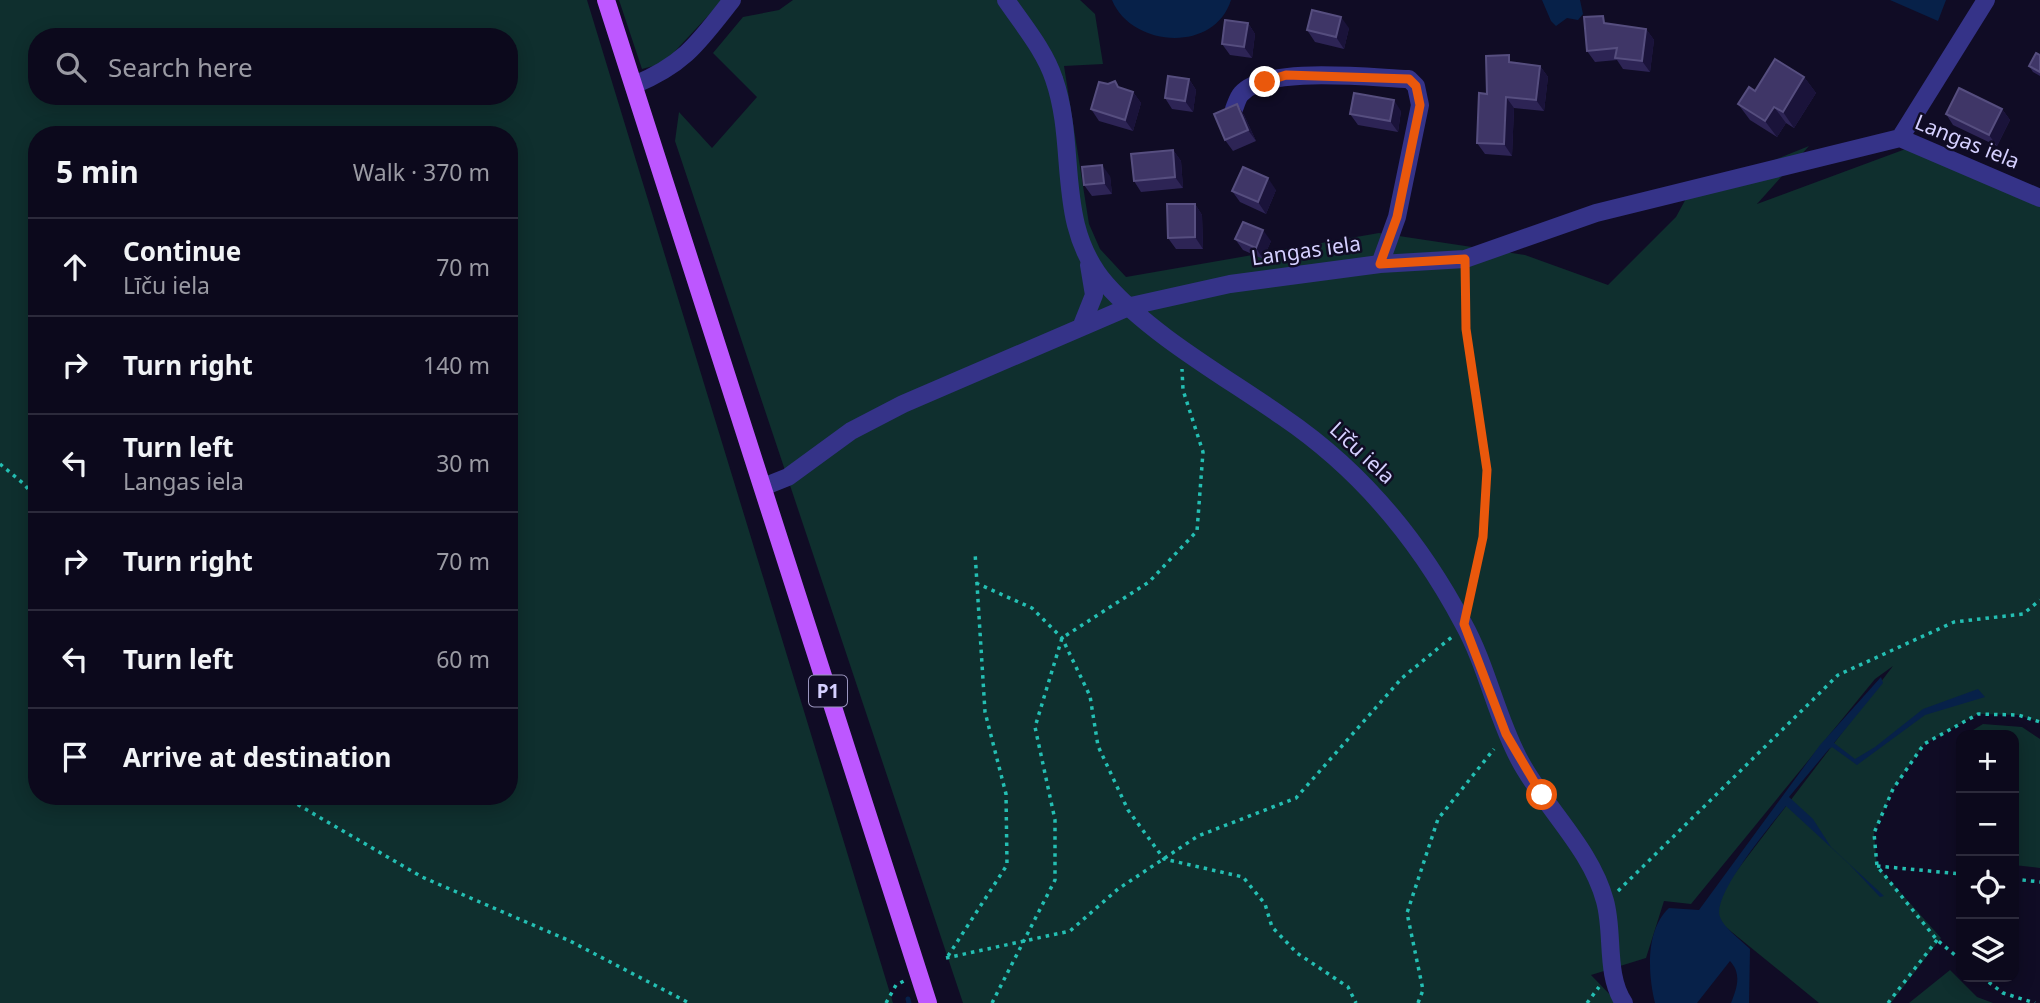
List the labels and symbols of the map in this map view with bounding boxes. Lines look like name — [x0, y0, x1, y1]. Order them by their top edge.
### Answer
route end — [1249, 66, 1280, 97]
street label: Langas iela — [1911, 107, 2024, 175]
street label: Langas iela — [1249, 228, 1362, 272]
street label: Līču iela — [1324, 415, 1401, 490]
road number: P1 — [809, 676, 847, 706]
route start — [1526, 779, 1557, 810]

